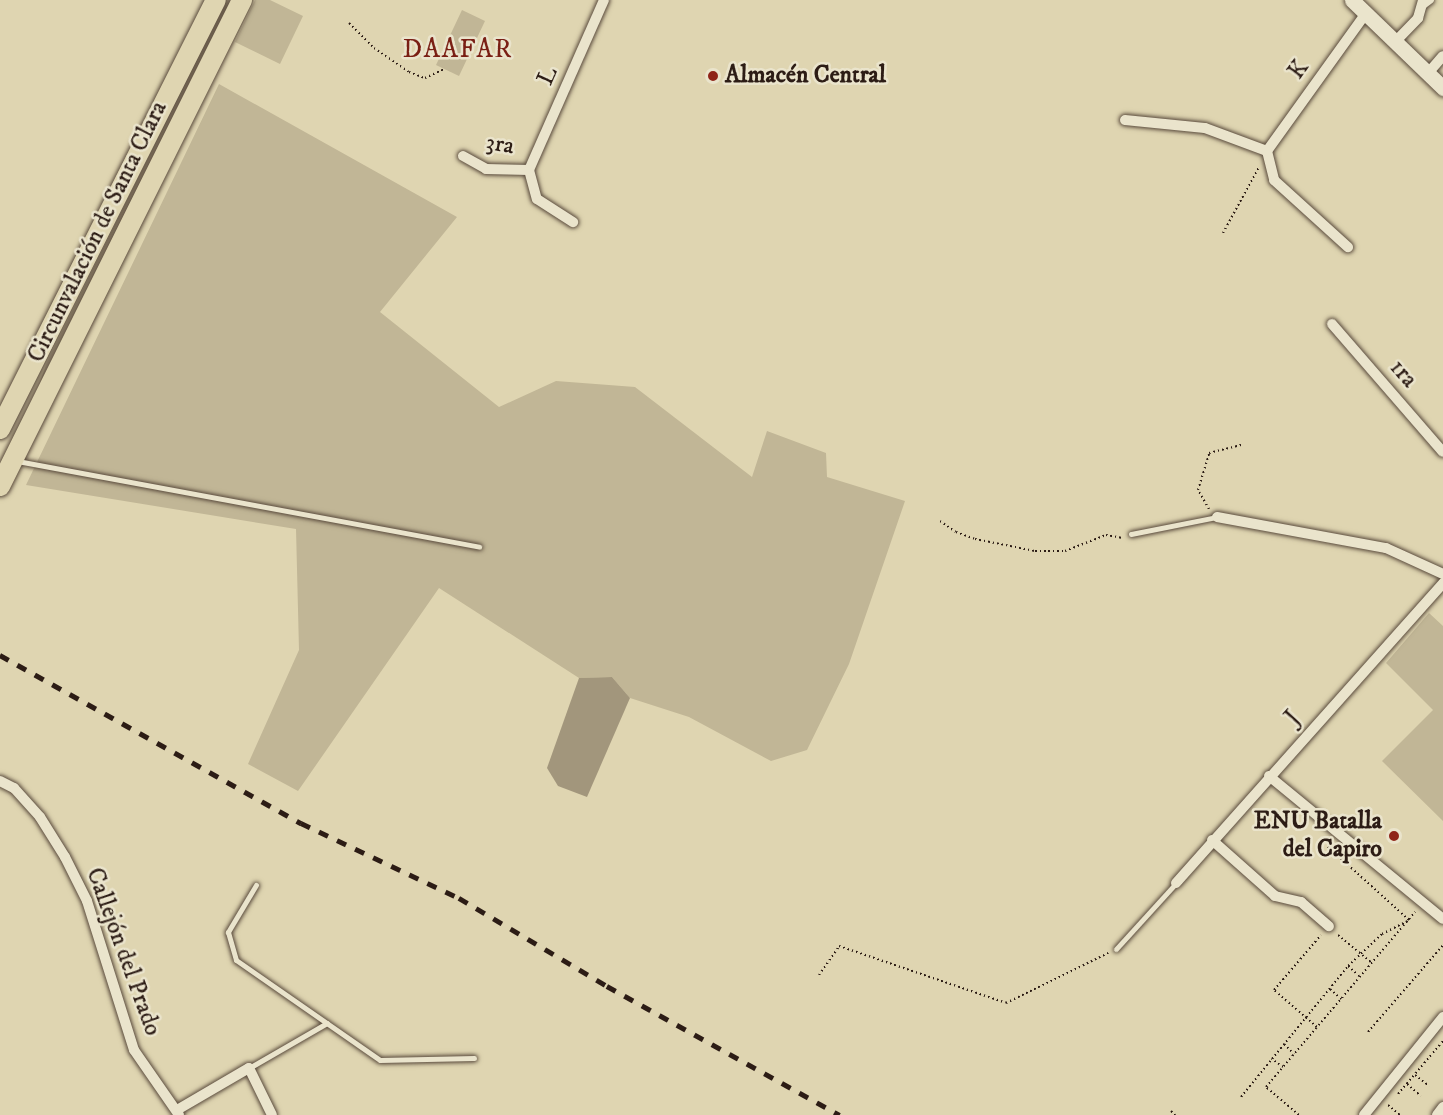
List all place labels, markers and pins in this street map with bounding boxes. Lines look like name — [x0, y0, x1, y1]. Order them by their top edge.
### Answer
place label: Almacén Central — [725, 62, 886, 90]
marker: Almacén Central — [706, 69, 720, 83]
place label: ENU Batalla del Capiro — [1254, 808, 1382, 864]
marker: ENU Batalla del Capiro — [1387, 829, 1401, 843]

